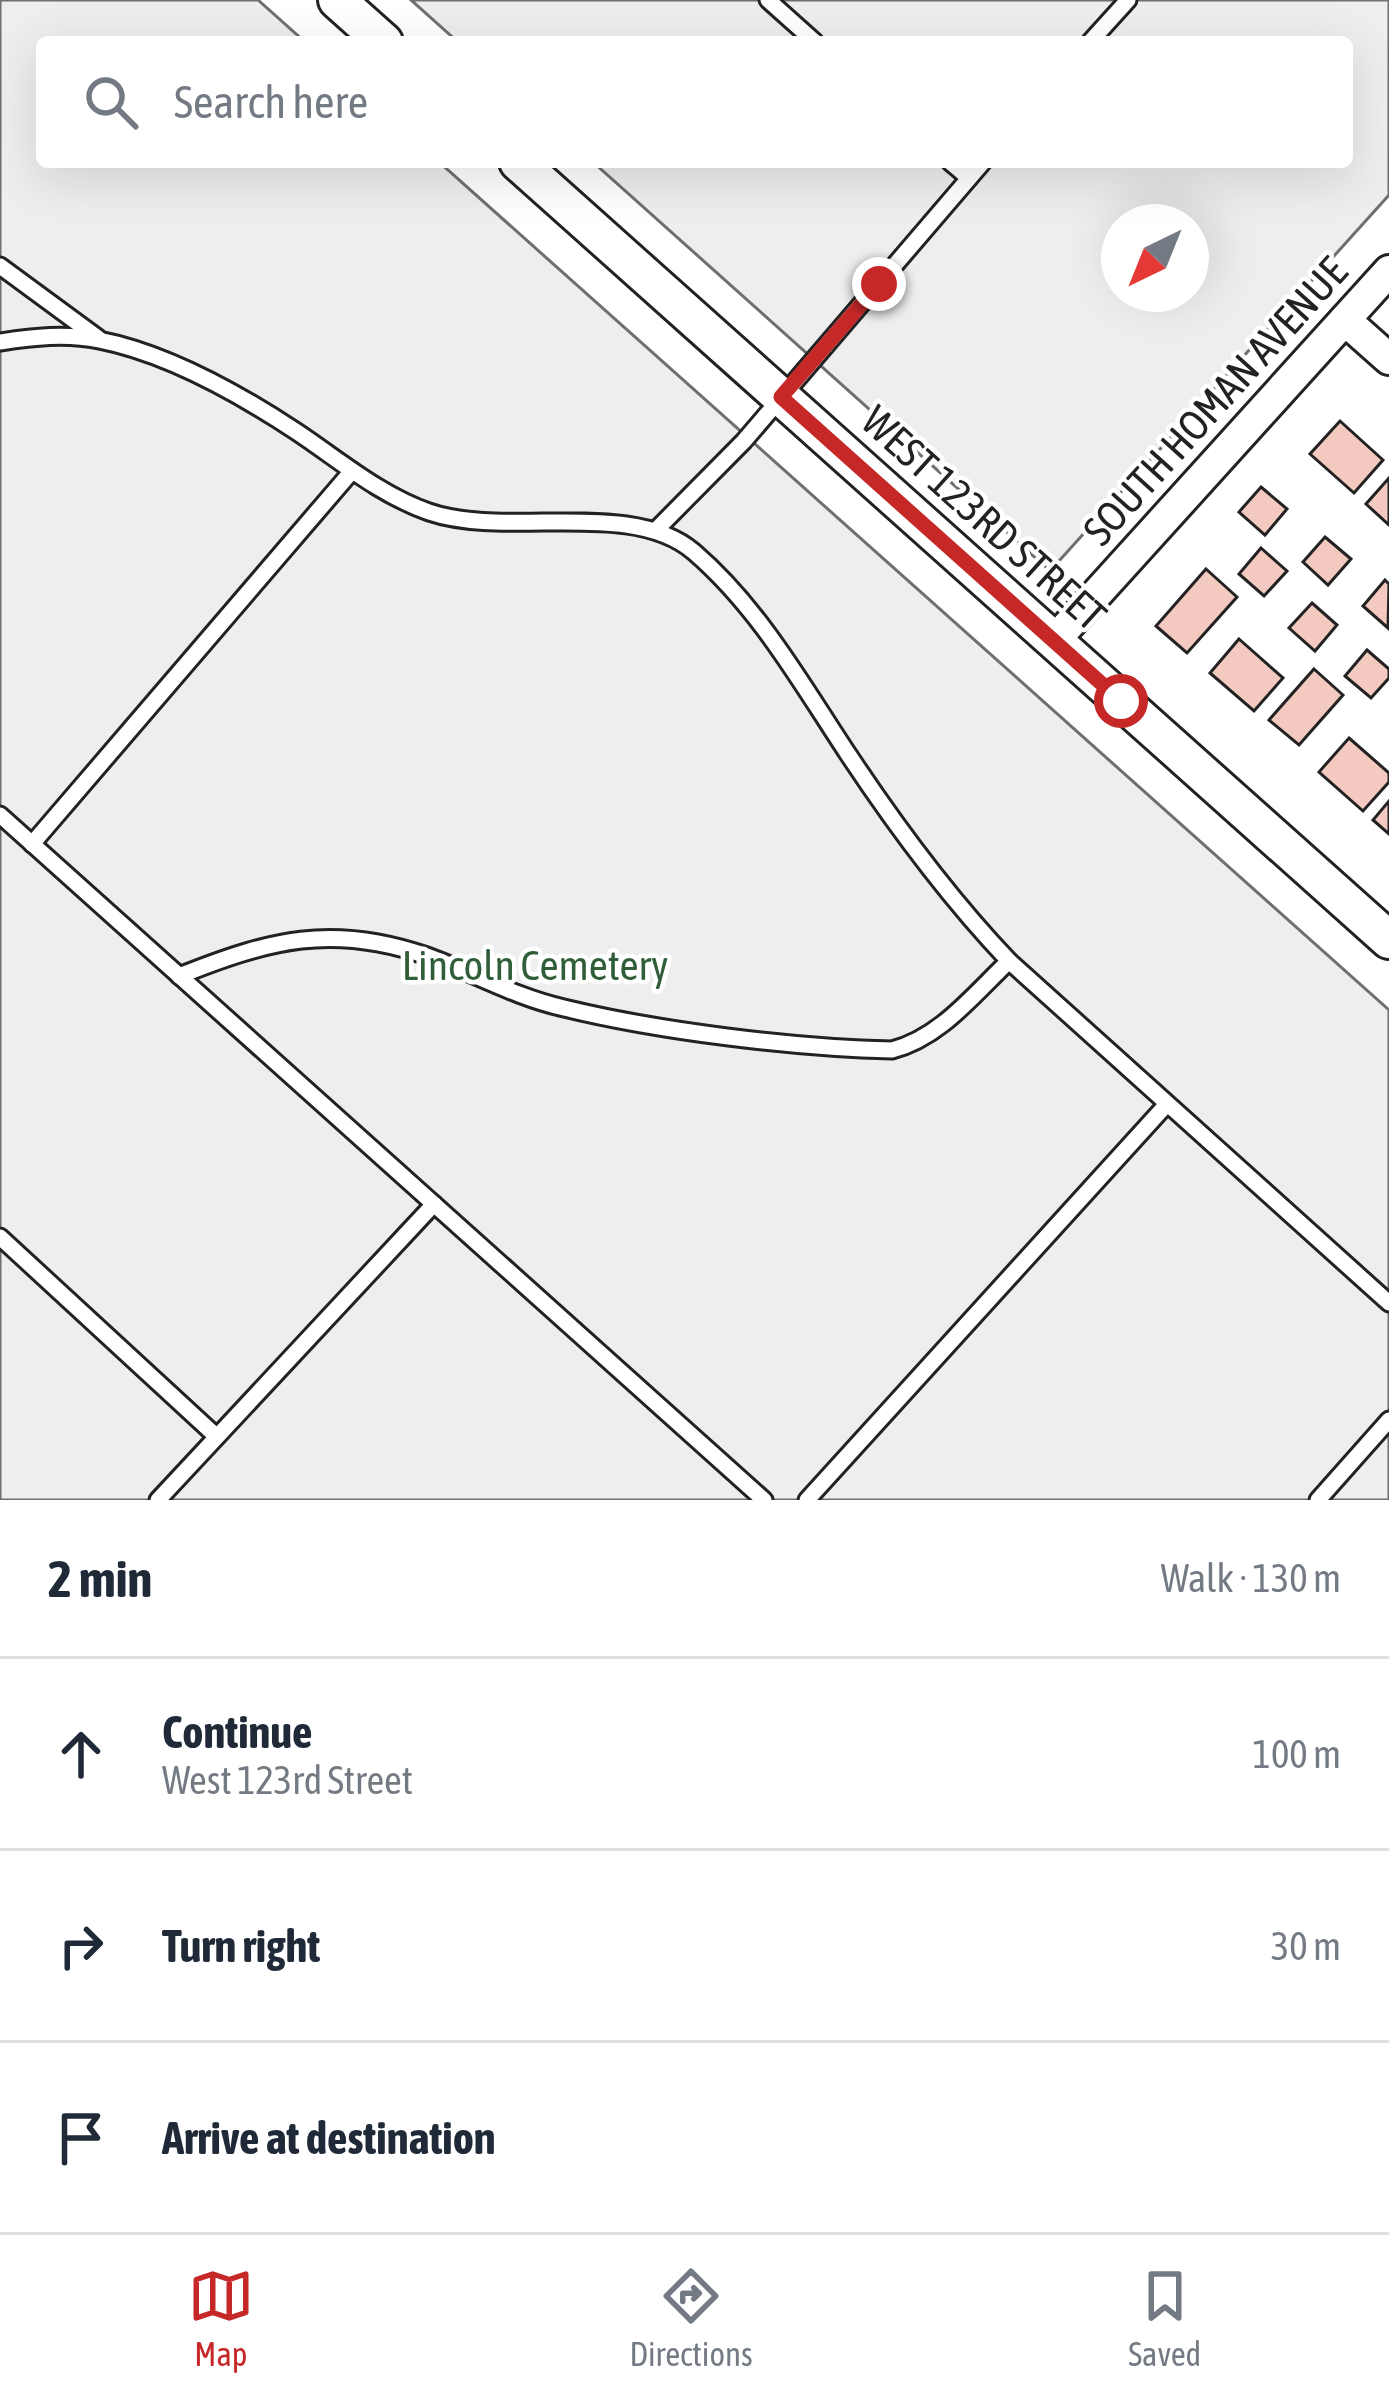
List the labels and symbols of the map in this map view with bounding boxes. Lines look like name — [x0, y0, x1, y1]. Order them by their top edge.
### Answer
north arrow — [1101, 204, 1209, 312]
street label: SOUTH HOMAN AVENUE — [1074, 248, 1356, 554]
route end — [852, 257, 906, 311]
street label: WEST 123RD STREET — [852, 396, 1116, 640]
route start — [1094, 674, 1148, 728]
park label: Lincoln Cemetery — [402, 941, 668, 989]

